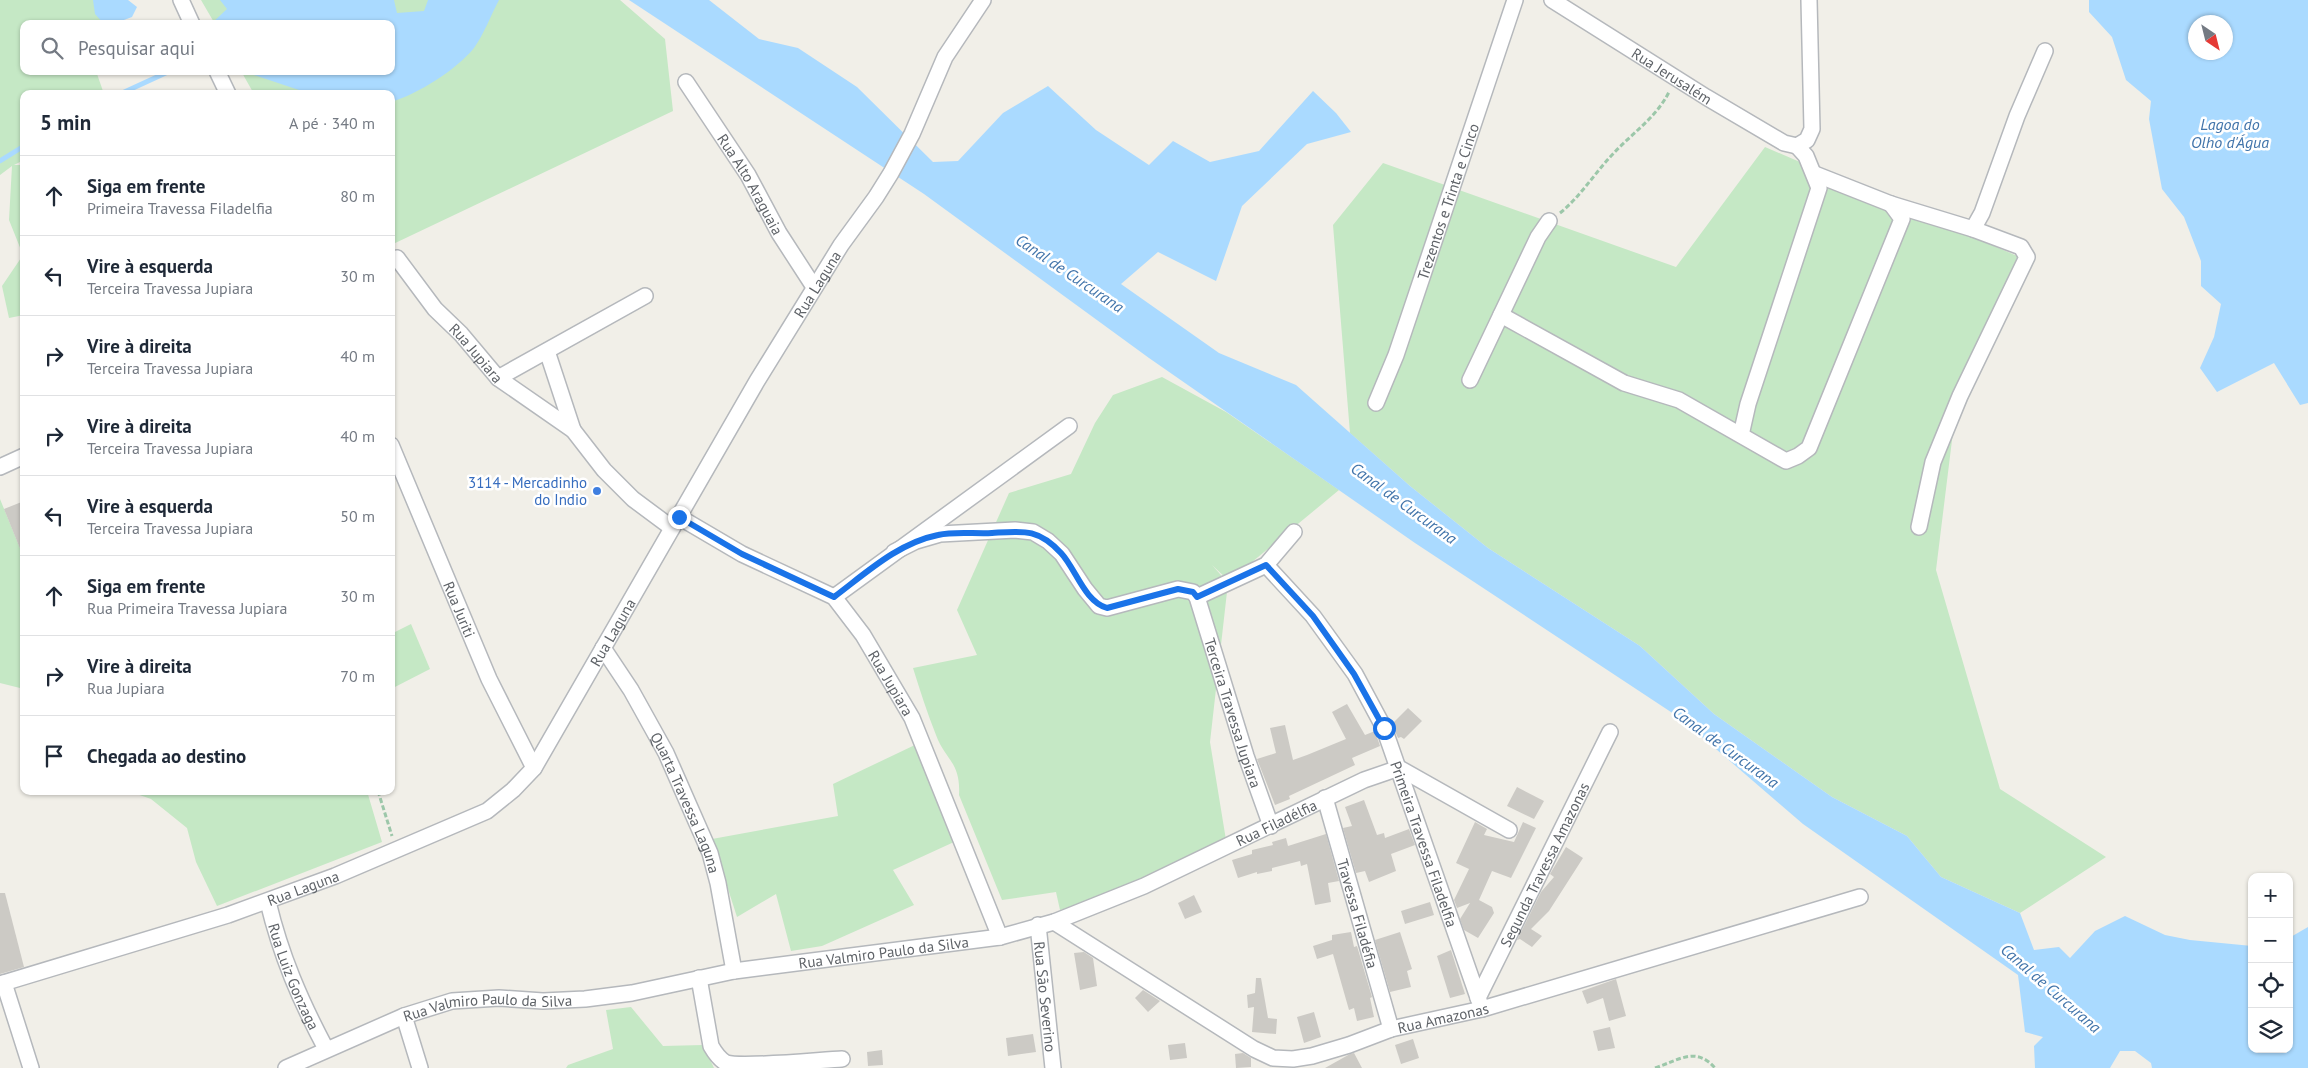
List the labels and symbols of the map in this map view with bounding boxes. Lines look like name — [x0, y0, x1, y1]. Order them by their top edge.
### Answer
north arrow — [2188, 15, 2233, 60]
street label: Rua Jerusalém — [1628, 43, 1716, 108]
water label: Lagoa do Olho d'Água — [2191, 114, 2269, 152]
street label: Trezentos e Trinta e Cinco — [1412, 121, 1483, 282]
street label: Rua Alto Araguaia — [714, 130, 788, 238]
water label: Canal de Curcurana — [1012, 229, 1128, 317]
street label: Rua Laguna — [789, 247, 845, 321]
street label: Rua Jupiara — [446, 319, 507, 387]
water label: Canal de Curcurana — [1347, 458, 1461, 548]
place label: 3114 - Mercadinho do Indio — [468, 473, 587, 509]
marker: 3114 - Mercadinho do Indio — [591, 485, 603, 497]
route end — [668, 506, 691, 529]
street label: Rua Juriti — [440, 578, 480, 640]
street label: Rua Laguna — [585, 595, 639, 669]
street label: Terceira Travessa Jupiara — [1201, 635, 1266, 790]
street label: Rua Jupiara — [865, 647, 918, 719]
water label: Canal de Curcurana — [1669, 702, 1783, 792]
route start — [1373, 717, 1396, 740]
street label: Quarta Travessa Laguna — [647, 729, 724, 875]
street label: Primeira Travessa Filadelfia — [1387, 758, 1462, 929]
street label: Segunda Travessa Amazonas — [1495, 779, 1593, 950]
street label: Rua Filadélfia — [1233, 795, 1320, 850]
street label: Travessa Filadéfia — [1333, 856, 1383, 970]
street label: Rua Laguna — [264, 866, 341, 909]
street label: Rua Luiz Gonzaga — [265, 921, 324, 1033]
street label: Rua Valmiro Paulo da Silva — [797, 932, 970, 972]
water label: Canal de Curcurana — [1997, 939, 2105, 1037]
street label: Rua São Severino — [1030, 940, 1061, 1053]
street label: Rua Valmiro Paulo da Silva — [401, 988, 573, 1025]
street label: Rua Amazonas — [1396, 998, 1491, 1037]

